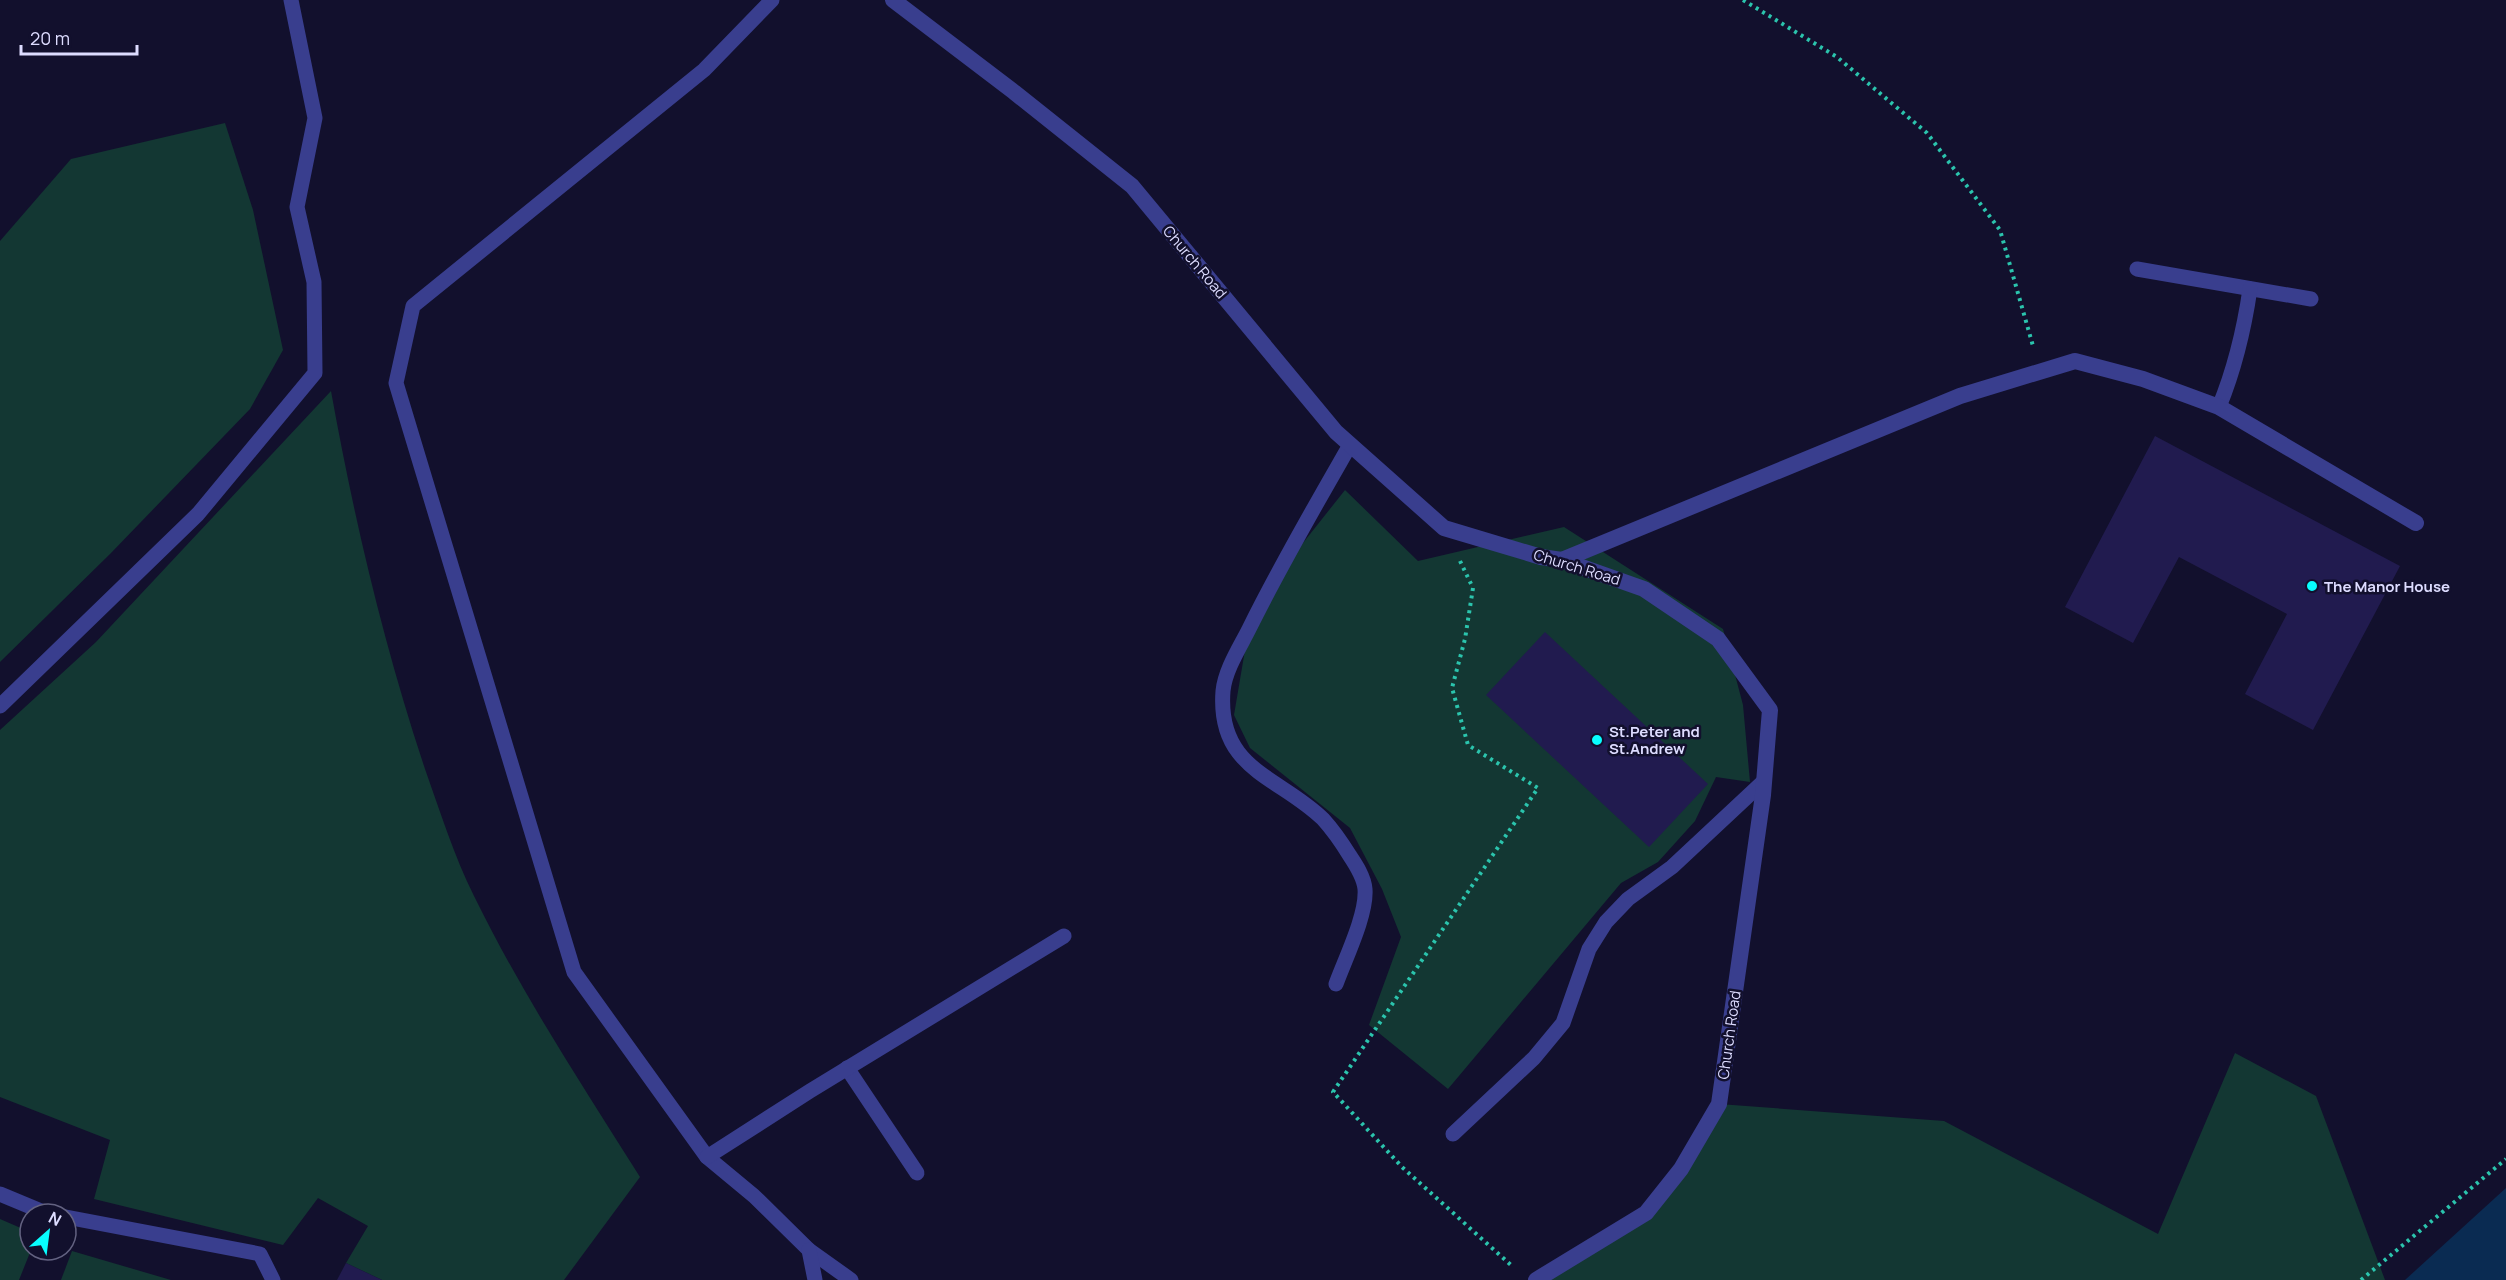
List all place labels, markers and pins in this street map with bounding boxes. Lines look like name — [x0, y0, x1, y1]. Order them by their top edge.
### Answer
place label: The Manor House — [2324, 576, 2450, 597]
marker: The Manor House — [2305, 579, 2319, 593]
place label: St.Peter and St.Andrew — [1609, 721, 1700, 759]
marker: St.Peter and St.Andrew — [1590, 733, 1604, 747]

